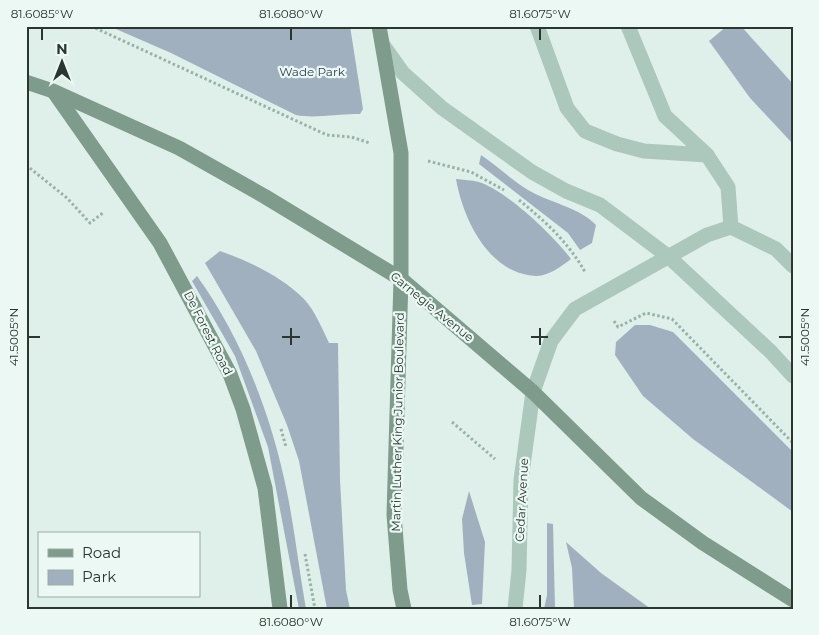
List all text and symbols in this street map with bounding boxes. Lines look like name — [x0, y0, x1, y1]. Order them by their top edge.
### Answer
text: 81.6085°W — [11, 6, 73, 21]
text: 81.6080°W — [259, 6, 323, 21]
text: 81.6075°W — [509, 6, 571, 21]
north arrow — [38, 38, 88, 88]
text: N — [56, 40, 68, 58]
park label: Wade Park — [279, 64, 346, 79]
street label: Carnegie Avenue — [388, 268, 477, 345]
street label: De Forest Road — [181, 288, 236, 377]
text: 41.5005°N — [6, 308, 21, 366]
text: 41.5005°N — [797, 308, 812, 366]
street label: Martin Luther King Junior Boulevard — [388, 312, 407, 532]
street label: Cedar Avenue — [512, 458, 531, 542]
legend — [38, 532, 200, 598]
text: Road — [82, 543, 121, 562]
text: Park — [82, 567, 116, 586]
text: 81.6080°W — [259, 614, 323, 629]
text: 81.6075°W — [509, 614, 571, 629]

